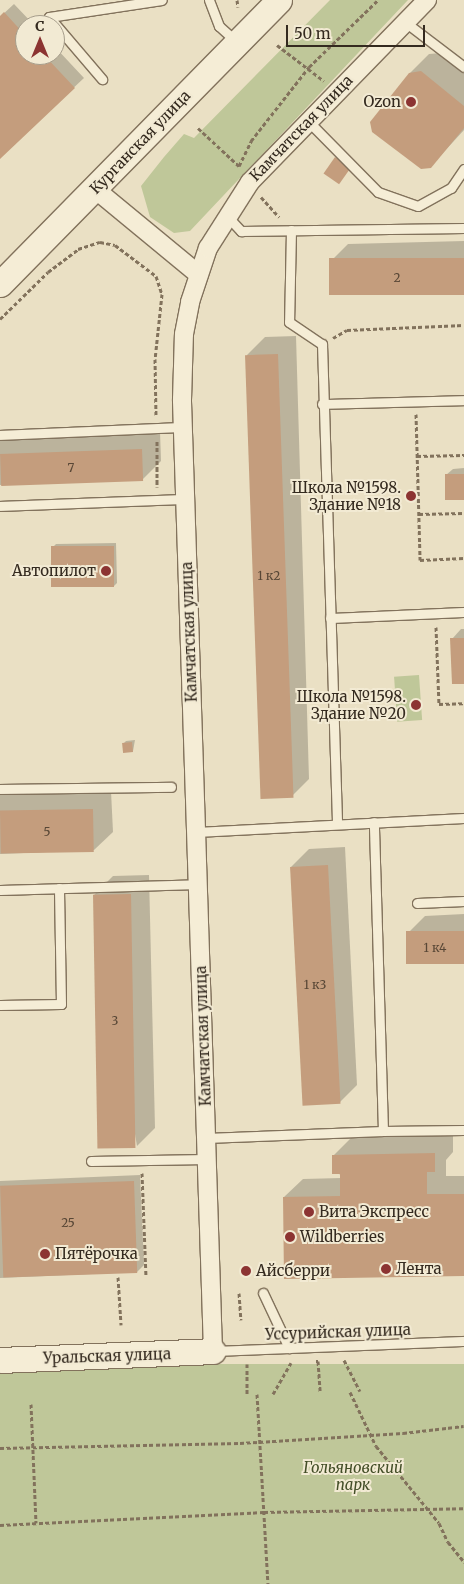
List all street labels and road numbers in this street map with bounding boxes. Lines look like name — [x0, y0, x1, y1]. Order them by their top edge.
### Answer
street label: Камчатская улица — [246, 71, 356, 185]
street label: Курганская улица — [86, 86, 194, 198]
street label: Камчатская улица — [178, 561, 200, 703]
street label: Камчатская улица — [192, 965, 214, 1107]
street label: Уссурийская улица — [265, 1320, 411, 1344]
street label: Уральская улица — [43, 1345, 171, 1367]

